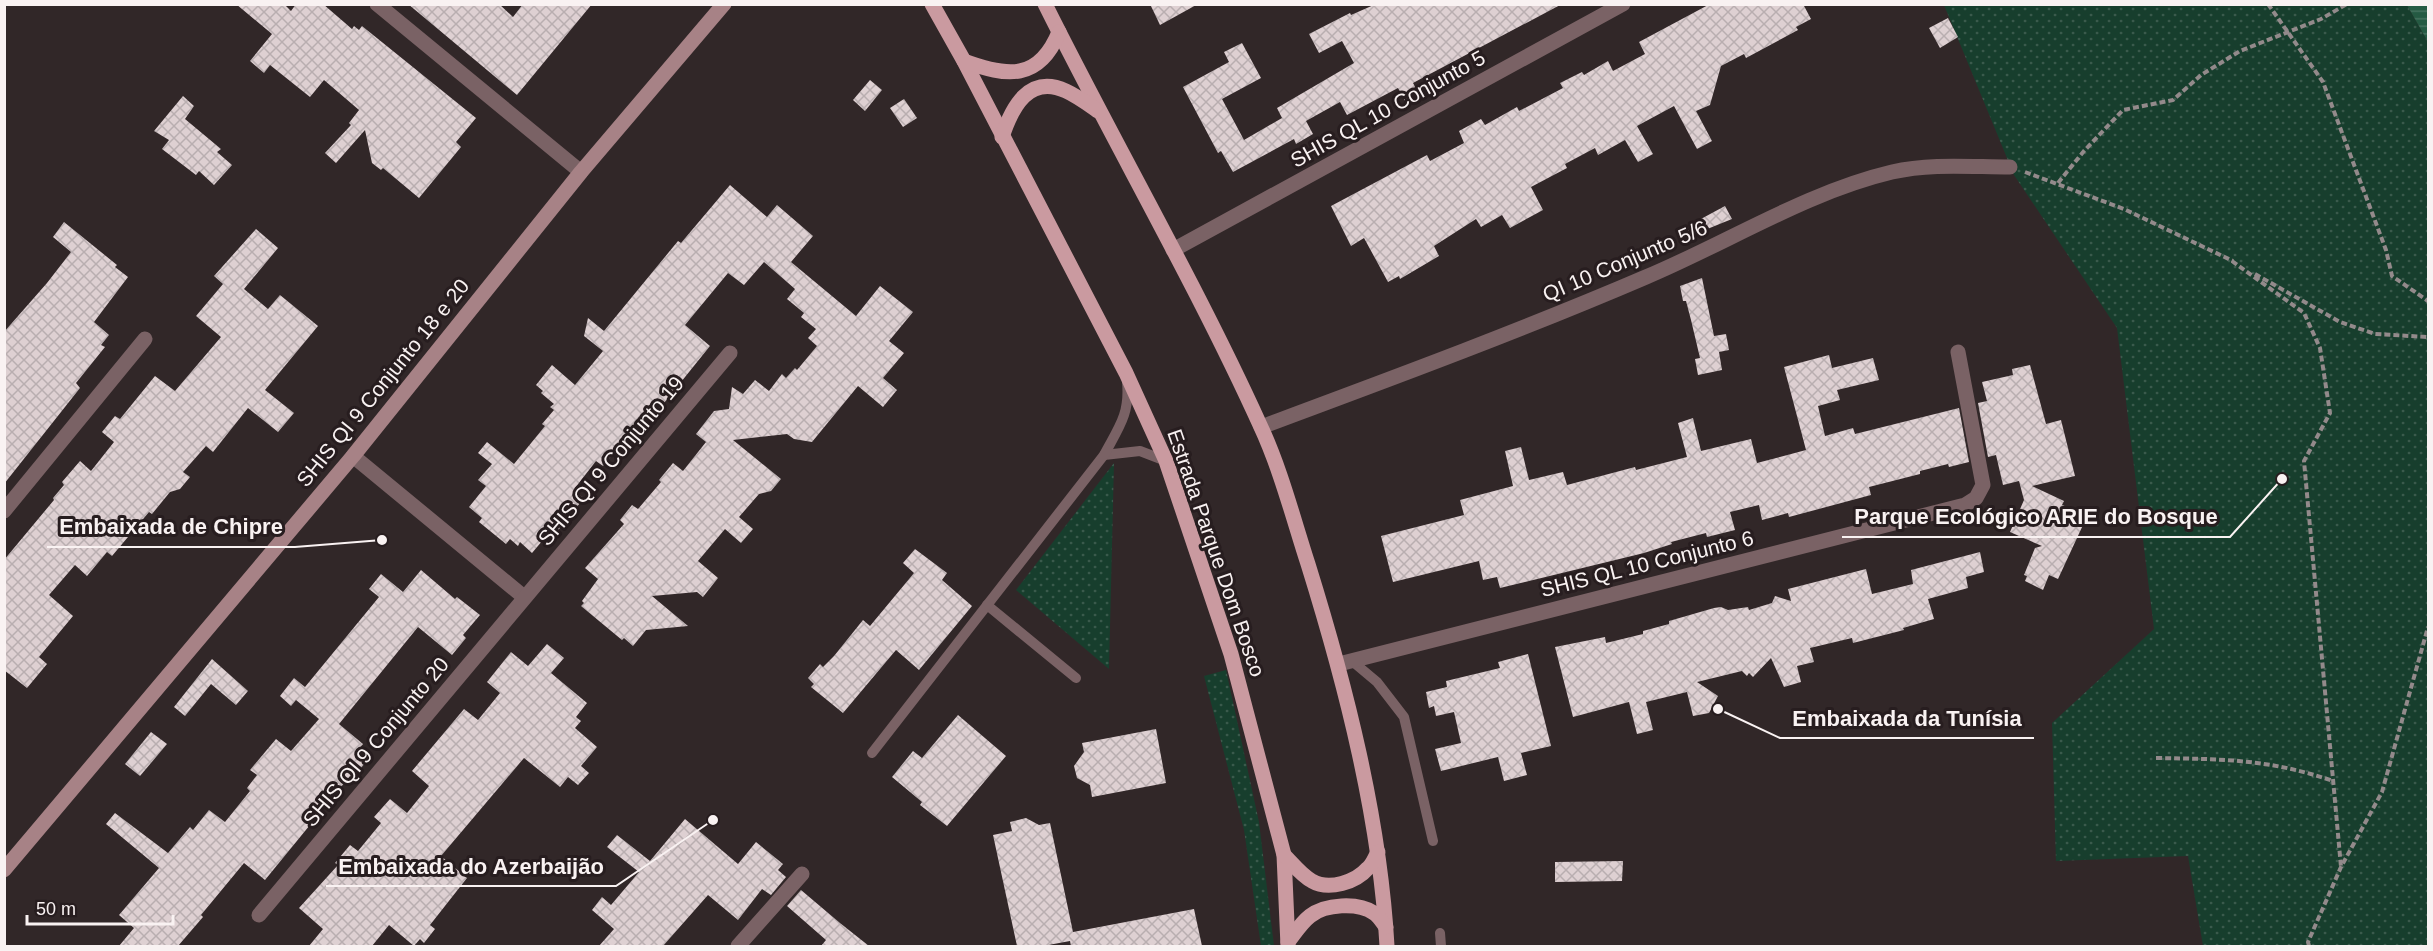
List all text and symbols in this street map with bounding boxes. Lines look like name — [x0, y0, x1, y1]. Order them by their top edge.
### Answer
street label: SHIS QL 10 Conjunto 5 — [1287, 45, 1489, 172]
street label: QI 10 Conjunto 5/6 — [1539, 216, 1710, 306]
street label: SHIS QI 9 Conjunto 18 e 20 — [292, 274, 473, 491]
street label: SHIS QI 9 Conjunto 19 — [533, 371, 688, 550]
street label: Estrada Parque Dom Bosco — [1163, 426, 1270, 680]
callout: Parque Ecológico ARIE do Bosque — [1842, 497, 2230, 537]
text: Parque Ecológico ARIE do Bosque — [1854, 504, 2218, 529]
callout: Embaixada de Chipre — [47, 507, 295, 547]
text: Embaixada de Chipre — [59, 514, 283, 539]
street label: SHIS QL 10 Conjunto 6 — [1538, 526, 1756, 601]
street label: SHIS QI 9 Conjunto 20 — [298, 652, 453, 831]
callout: Embaixada da Tunísia — [1780, 698, 2034, 738]
text: Embaixada da Tunísia — [1792, 706, 2022, 731]
callout: Embaixada do Azerbaijão — [326, 846, 616, 886]
text: Embaixada do Azerbaijão — [338, 854, 604, 879]
scale bar — [27, 888, 172, 926]
text: 50 m — [36, 899, 76, 919]

